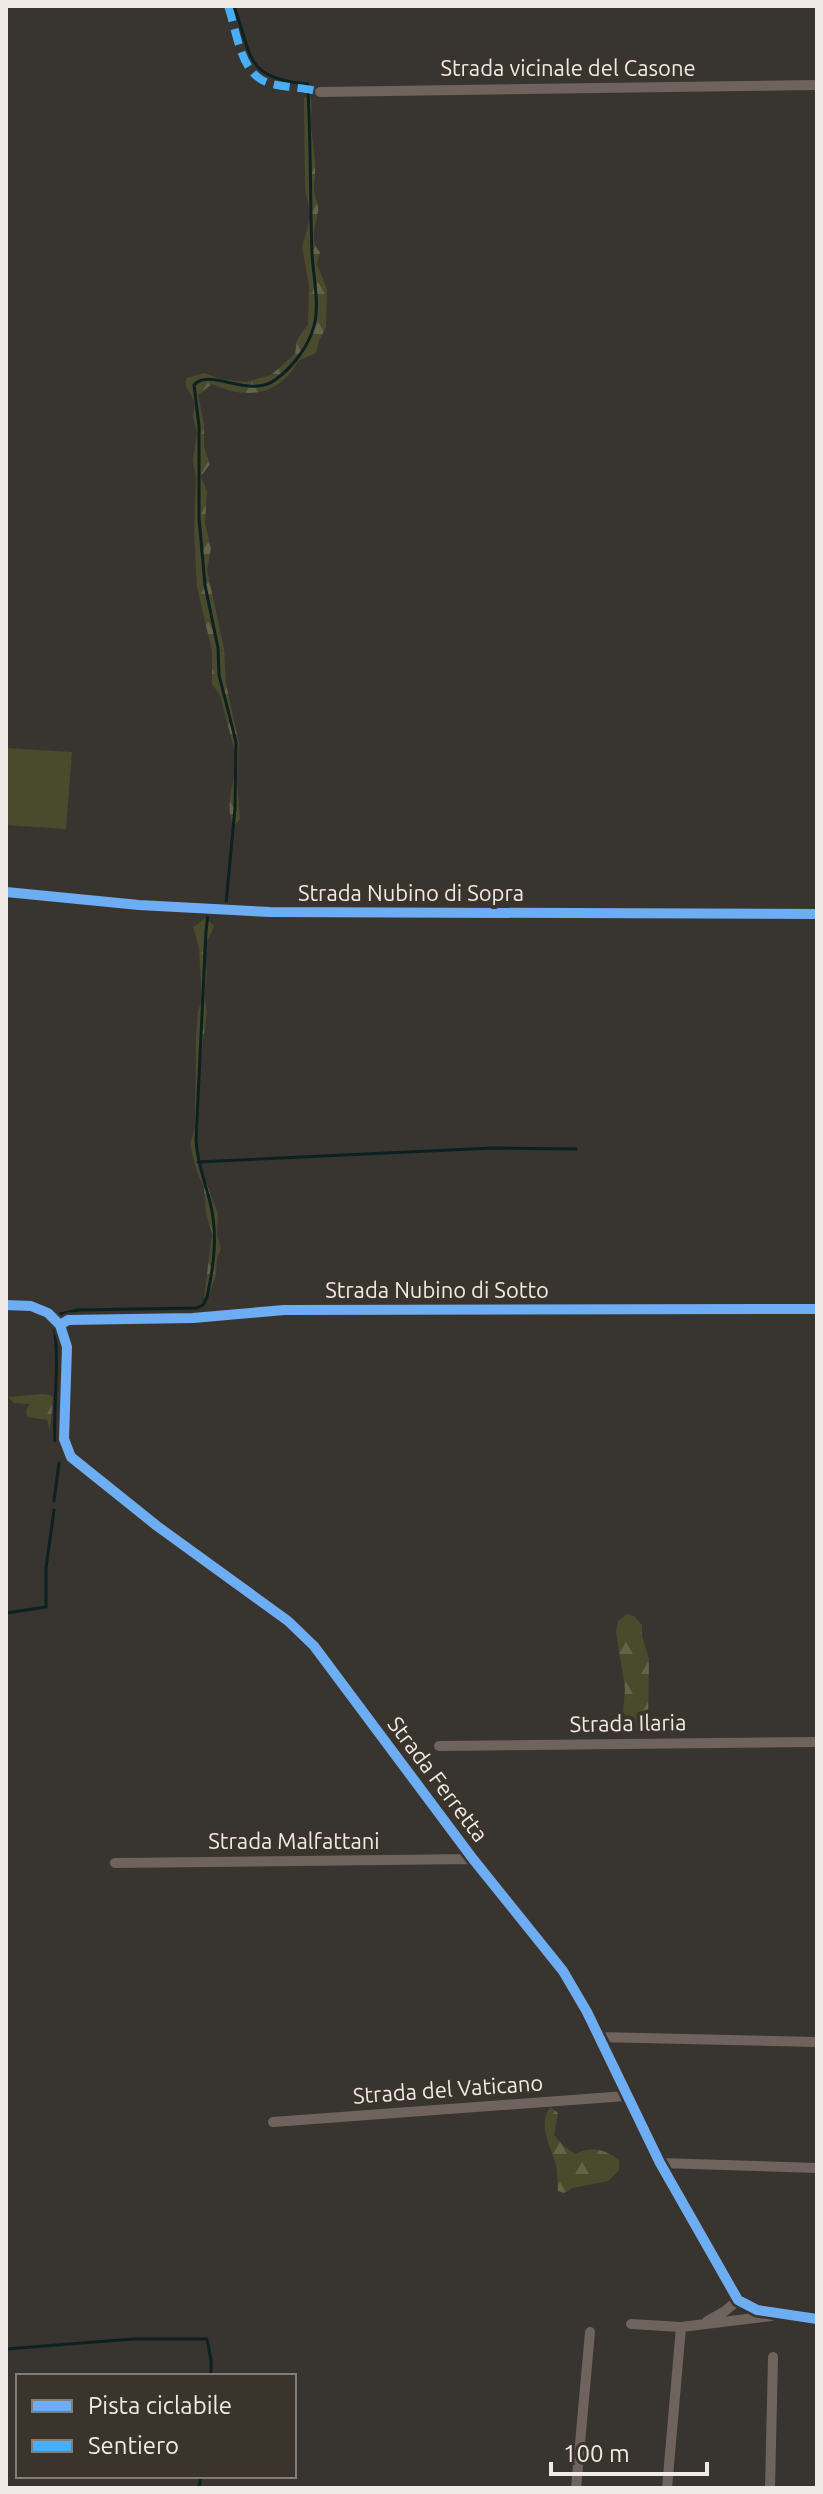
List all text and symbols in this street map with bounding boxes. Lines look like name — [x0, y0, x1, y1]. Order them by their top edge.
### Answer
street label: Strada vicinale del Casone — [440, 55, 696, 80]
street label: Strada Nubino di Sopra — [298, 880, 524, 905]
street label: Strada Nubino di Sotto — [325, 1277, 549, 1302]
street label: Strada Ilaria — [569, 1709, 687, 1736]
street label: Strada Ferretta — [383, 1711, 494, 1846]
street label: Strada Malfattani — [208, 1828, 380, 1853]
street label: Strada del Vaticano — [352, 2069, 544, 2108]
legend — [16, 2374, 296, 2478]
text: Pista ciclabile — [88, 2392, 232, 2419]
scale bar — [551, 2426, 707, 2476]
text: Sentiero — [88, 2432, 179, 2459]
text: 100 m — [563, 2440, 630, 2467]

